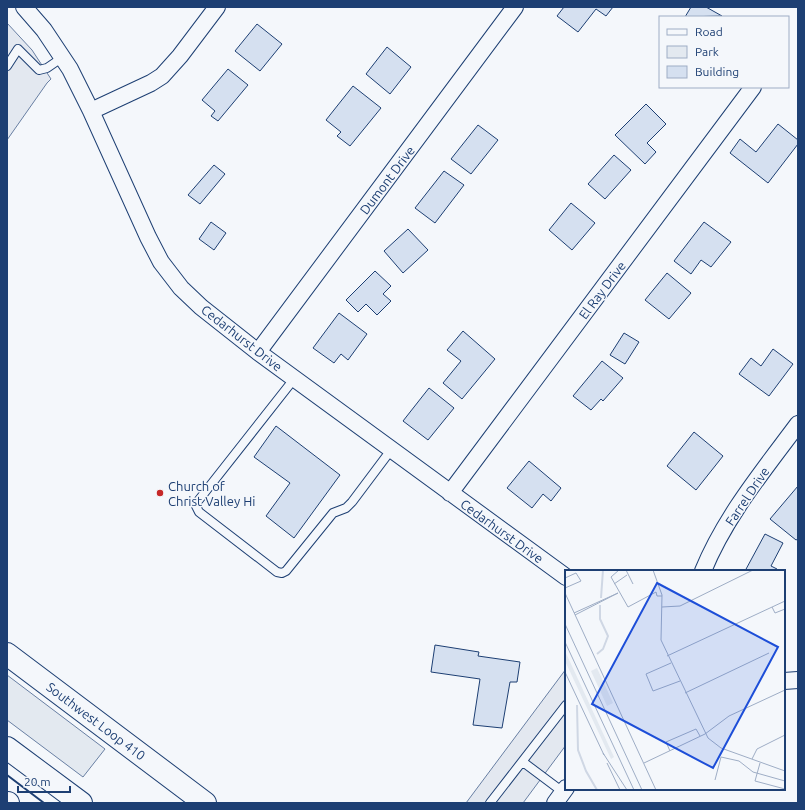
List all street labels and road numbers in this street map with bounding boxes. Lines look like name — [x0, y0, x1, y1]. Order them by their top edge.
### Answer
street label: Dumont Drive — [357, 143, 417, 217]
street label: El Ray Drive — [576, 258, 628, 322]
street label: Cedarhurst Drive — [199, 302, 285, 374]
street label: Farrel Drive — [722, 464, 772, 528]
street label: Cedarhurst Drive — [458, 496, 546, 566]
street label: Southwest Loop 410 — [44, 679, 148, 763]

